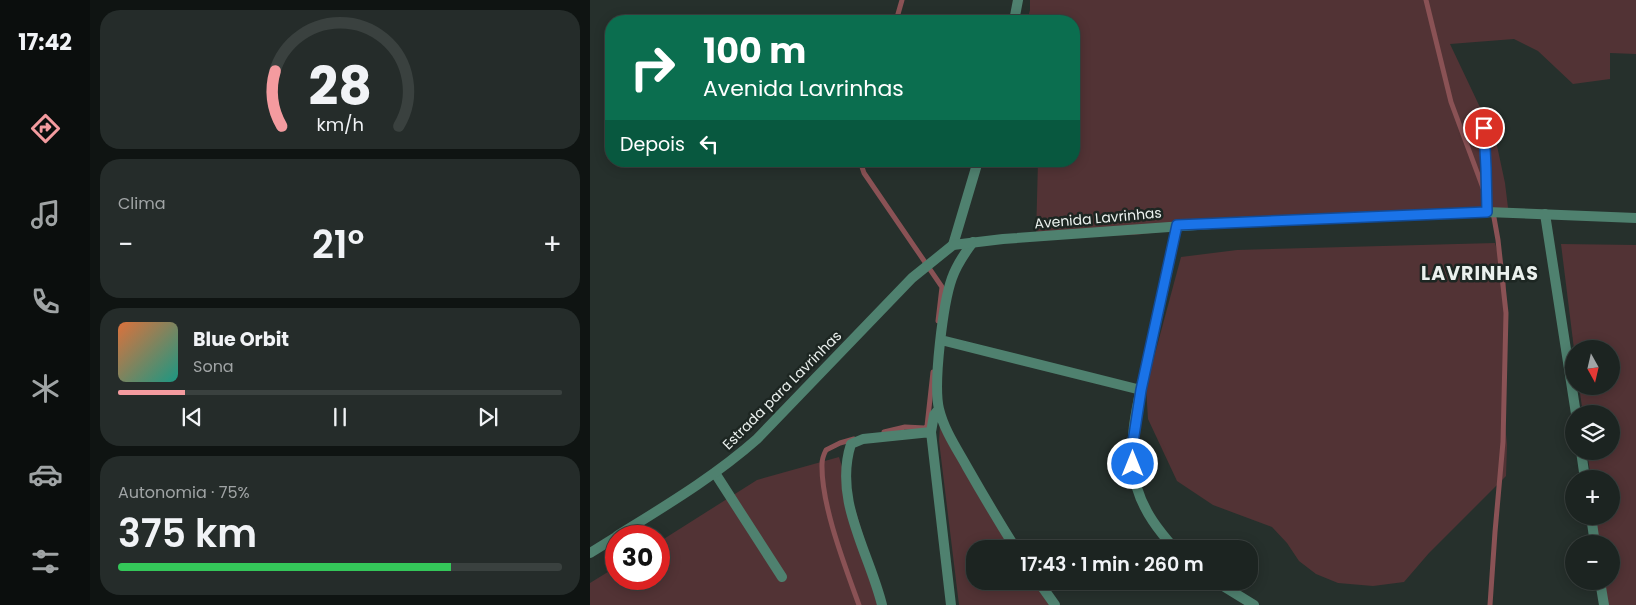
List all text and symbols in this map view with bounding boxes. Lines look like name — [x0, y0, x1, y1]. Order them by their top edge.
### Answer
text: 100 m — [703, 26, 806, 75]
text: 17:42 — [18, 27, 72, 58]
icon: right — [620, 35, 685, 100]
text: 28 — [308, 50, 372, 123]
text: Avenida Lavrinhas — [703, 73, 904, 104]
pin — [1463, 107, 1505, 149]
icon: directions — [28, 111, 63, 146]
text: km/h — [316, 112, 364, 137]
icon: arrive — [1470, 114, 1498, 142]
icon: left — [695, 130, 723, 158]
text: Depois — [620, 131, 685, 158]
text: Clima — [118, 192, 166, 215]
icon: music — [28, 197, 63, 232]
street label: Avenida Lavrinhas — [1033, 202, 1163, 234]
text: 21° — [312, 218, 364, 271]
text: − — [118, 225, 133, 264]
text: + — [543, 225, 562, 264]
district label: LAVRINHAS — [1421, 260, 1539, 287]
icon: phone — [28, 284, 63, 319]
text: Blue Orbit — [193, 326, 289, 353]
street label: Estrada para Lavrinhas — [718, 326, 846, 454]
north arrow — [1565, 340, 1620, 395]
map controls — [1565, 340, 1620, 590]
text: Sona — [193, 355, 234, 378]
icon: climate — [28, 371, 63, 406]
icon: previous — [178, 403, 206, 431]
icon: pause — [326, 403, 354, 431]
icon: next — [474, 403, 502, 431]
button: layers — [1565, 405, 1620, 460]
position arrow — [1106, 437, 1158, 489]
icon: car — [28, 457, 63, 492]
button: + — [1565, 470, 1620, 525]
text: Autonomia · 75% — [118, 481, 250, 504]
text: 375 km — [118, 507, 257, 560]
speed limit sign: 30 — [605, 525, 670, 590]
button: − — [1565, 535, 1620, 590]
icon: filters — [28, 544, 63, 579]
text: 17:43 · 1 min · 260 m — [1020, 551, 1204, 578]

